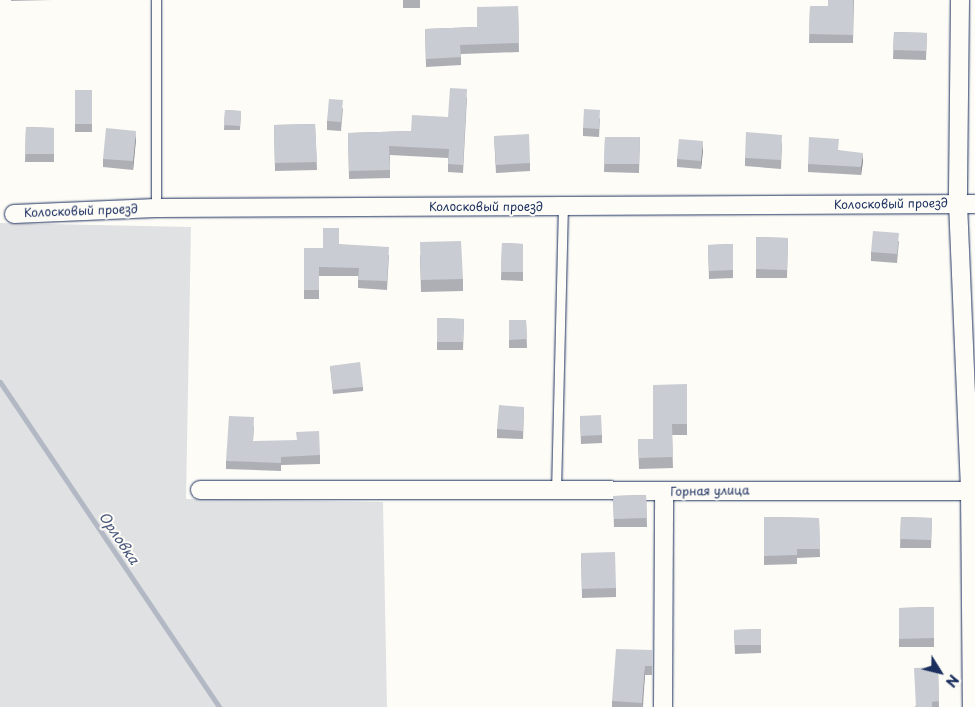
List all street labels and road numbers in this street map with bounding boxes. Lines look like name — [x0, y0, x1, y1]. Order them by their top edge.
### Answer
street label: Колосковый проезд — [834, 196, 948, 212]
street label: Колосковый проезд — [429, 200, 543, 214]
street label: Колосковый проезд — [24, 202, 138, 220]
street label: Горная улица — [670, 483, 750, 499]

